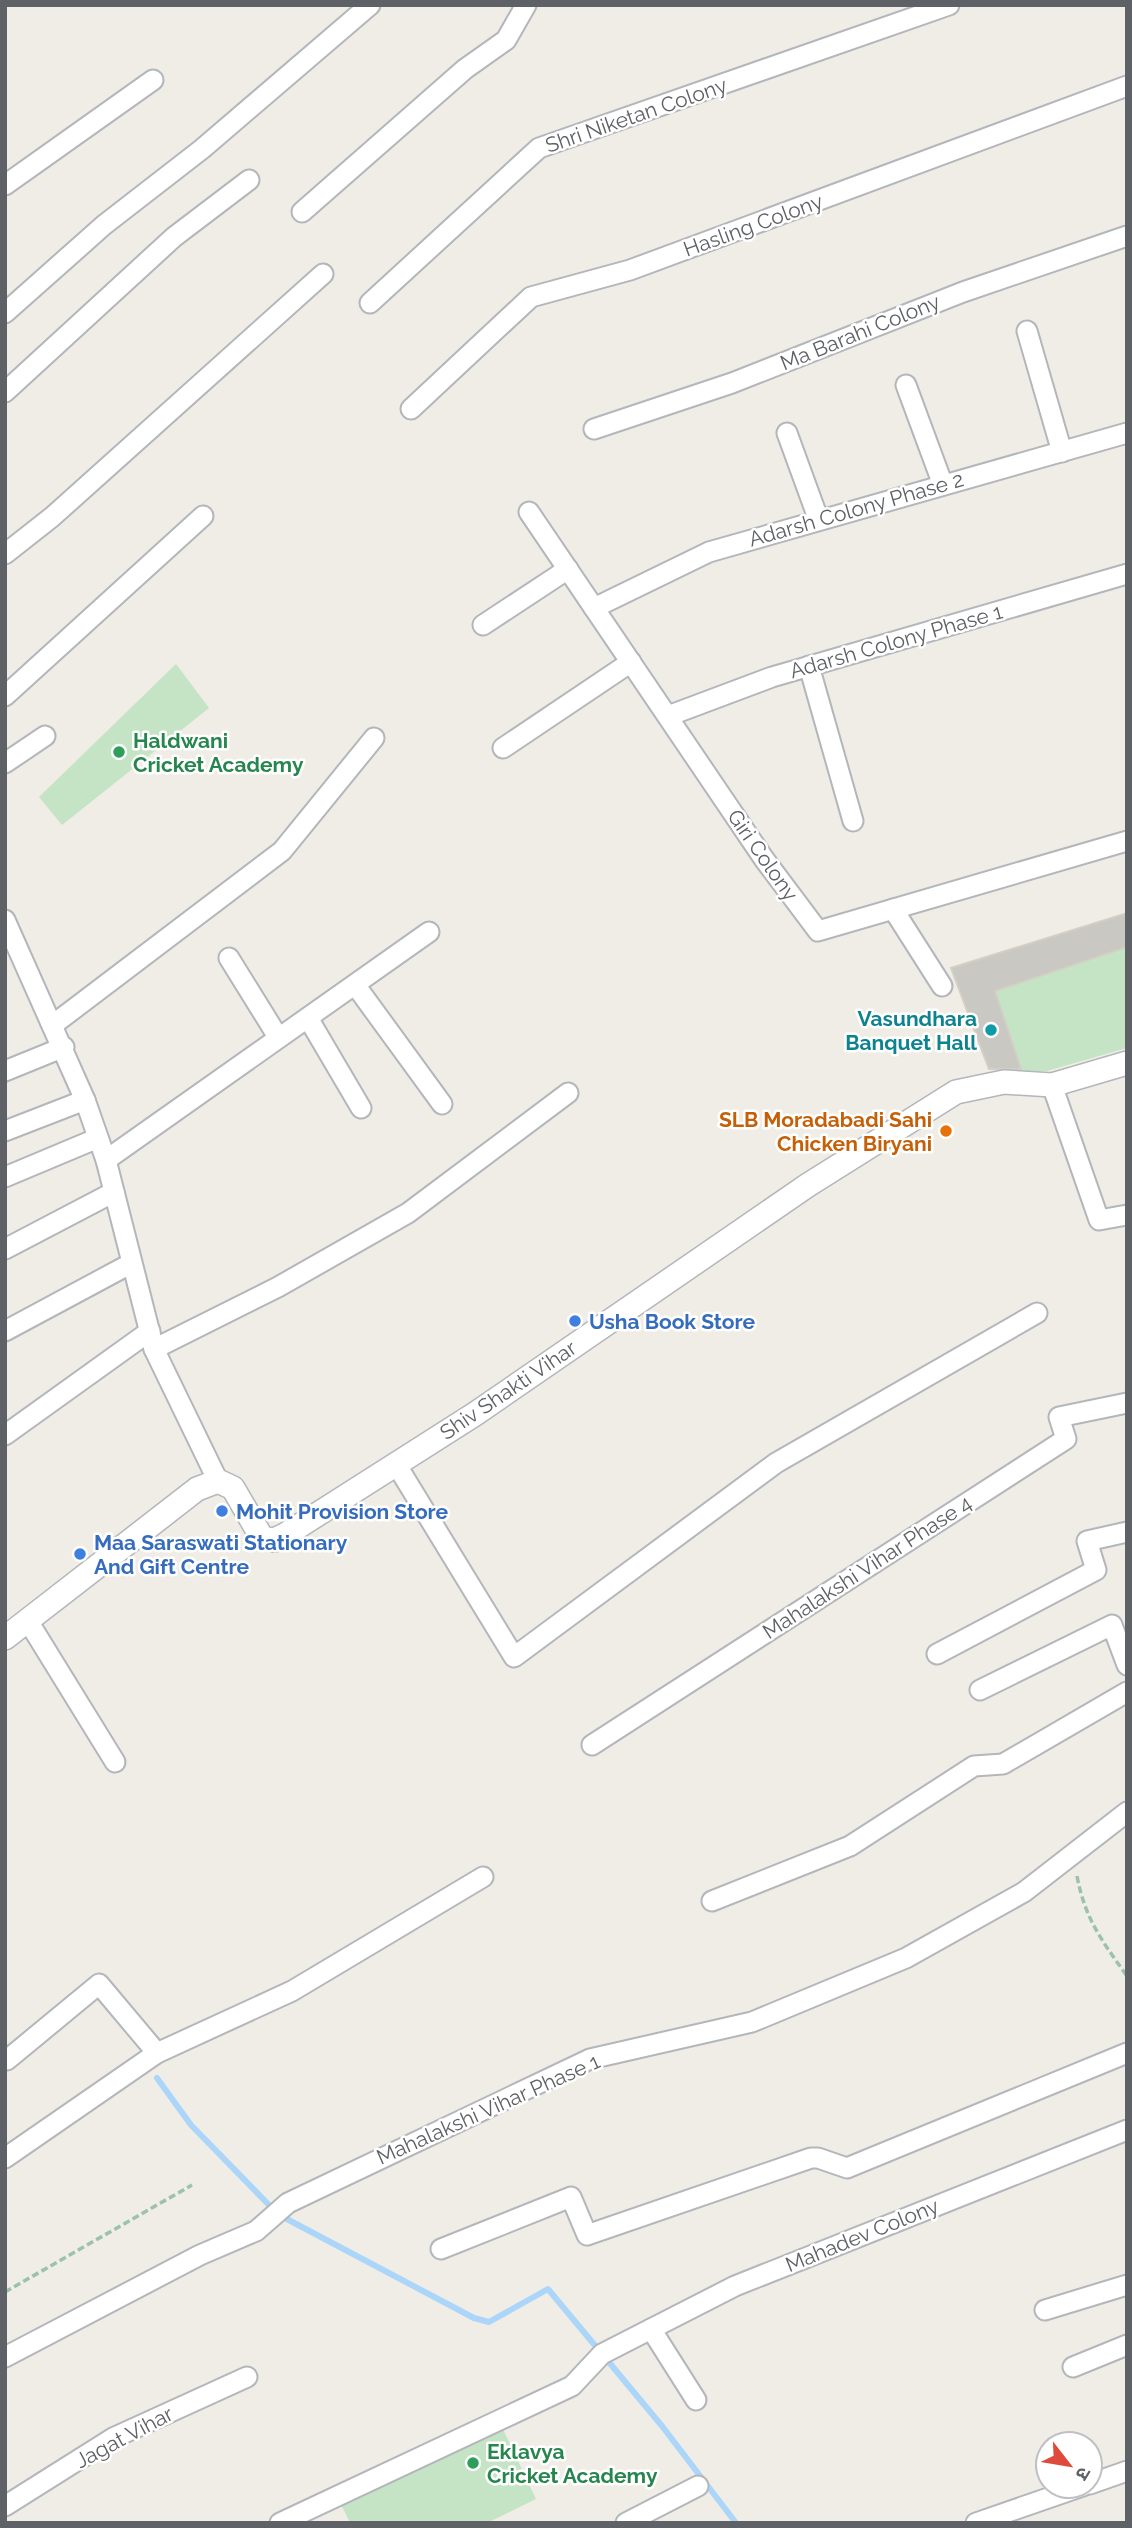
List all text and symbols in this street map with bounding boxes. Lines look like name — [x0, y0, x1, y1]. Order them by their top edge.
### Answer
street label: Shri Niketan Colony — [542, 72, 730, 158]
street label: Hasling Colony — [680, 188, 826, 262]
street label: Ma Barahi Colony — [776, 289, 944, 375]
street label: Adarsh Colony Phase 2 — [746, 466, 966, 552]
street label: Adarsh Colony Phase 1 — [787, 599, 1005, 683]
place label: Haldwani Cricket Academy — [133, 728, 304, 777]
marker: Haldwani Cricket Academy — [111, 744, 127, 760]
street label: Giri Colony — [723, 805, 803, 905]
place label: Vasundhara Banquet Hall — [845, 1006, 977, 1055]
marker: Vasundhara Banquet Hall — [983, 1022, 999, 1038]
place label: SLB Moradabadi Sahi Chicken Biryani — [719, 1107, 932, 1156]
marker: SLB Moradabadi Sahi Chicken Biryani — [938, 1123, 954, 1139]
place label: Usha Book Store — [589, 1309, 755, 1334]
marker: Usha Book Store — [567, 1313, 583, 1329]
street label: Shiv Shakti Vihar — [435, 1335, 582, 1445]
street label: Mahalakshi Vihar Phase 4 — [758, 1490, 976, 1644]
place label: Mohit Provision Store — [236, 1499, 449, 1524]
marker: Mohit Provision Store — [214, 1503, 230, 1519]
place label: Maa Saraswati Stationary And Gift Centre — [94, 1530, 348, 1579]
marker: Maa Saraswati Stationary And Gift Centre — [72, 1546, 88, 1562]
street label: Mahalakshi Vihar Phase 1 — [373, 2048, 603, 2170]
street label: Mahadev Colony — [782, 2193, 942, 2277]
street label: Jagat Vihar — [71, 2400, 178, 2473]
north arrow — [1034, 2430, 1104, 2500]
place label: Eklavya Cricket Academy — [487, 2439, 658, 2488]
marker: Eklavya Cricket Academy — [465, 2455, 481, 2471]
text: उ — [1071, 2463, 1096, 2485]

